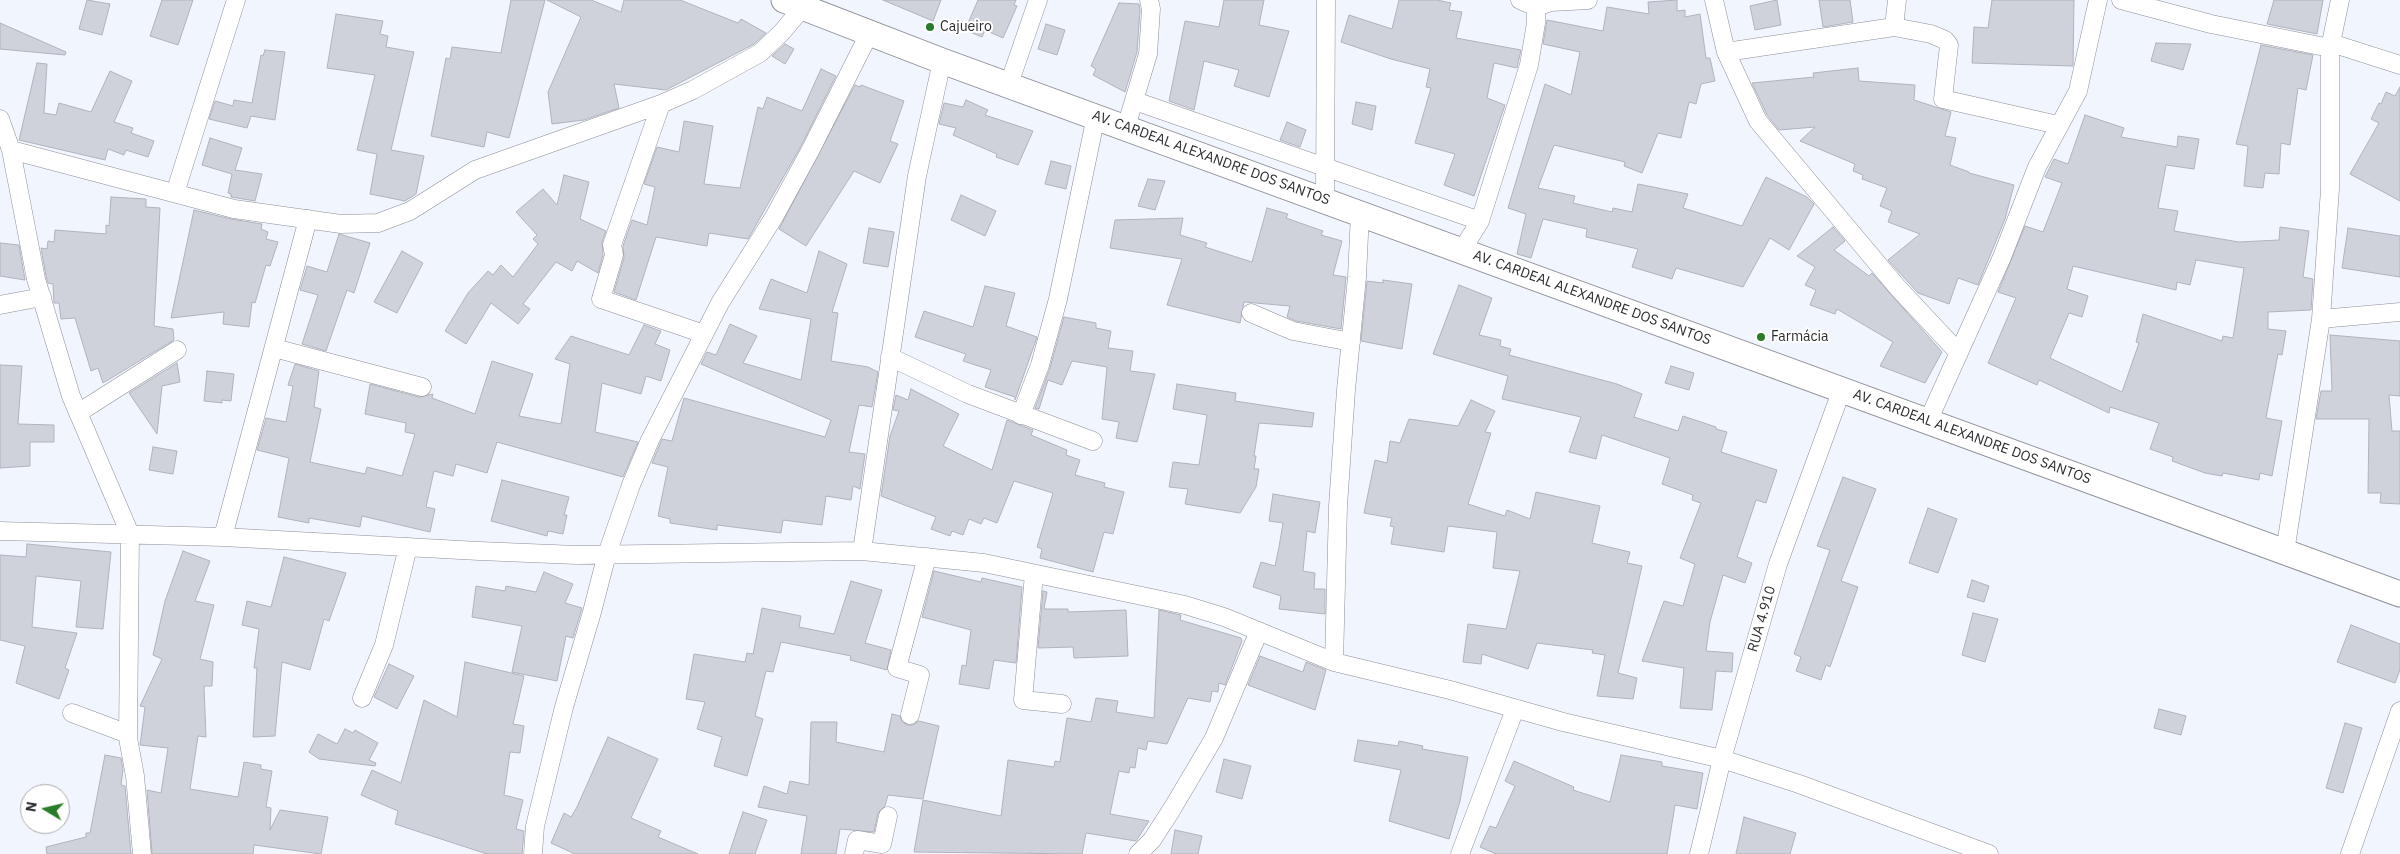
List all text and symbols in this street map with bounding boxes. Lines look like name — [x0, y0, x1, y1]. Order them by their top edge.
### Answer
place label: Cajueiro — [940, 19, 992, 35]
marker: Cajueiro — [924, 21, 936, 33]
street label: AV. CARDEAL ALEXANDRE DOS SANTOS — [1090, 107, 1332, 209]
street label: AV. CARDEAL ALEXANDRE DOS SANTOS — [1471, 247, 1713, 349]
place label: Farmácia — [1771, 329, 1829, 345]
marker: Farmácia — [1755, 331, 1767, 343]
street label: AV. CARDEAL ALEXANDRE DOS SANTOS — [1851, 386, 2093, 488]
street label: RUA 4.910 — [1745, 584, 1779, 654]
north arrow — [20, 784, 70, 834]
text: N — [21, 800, 41, 813]

